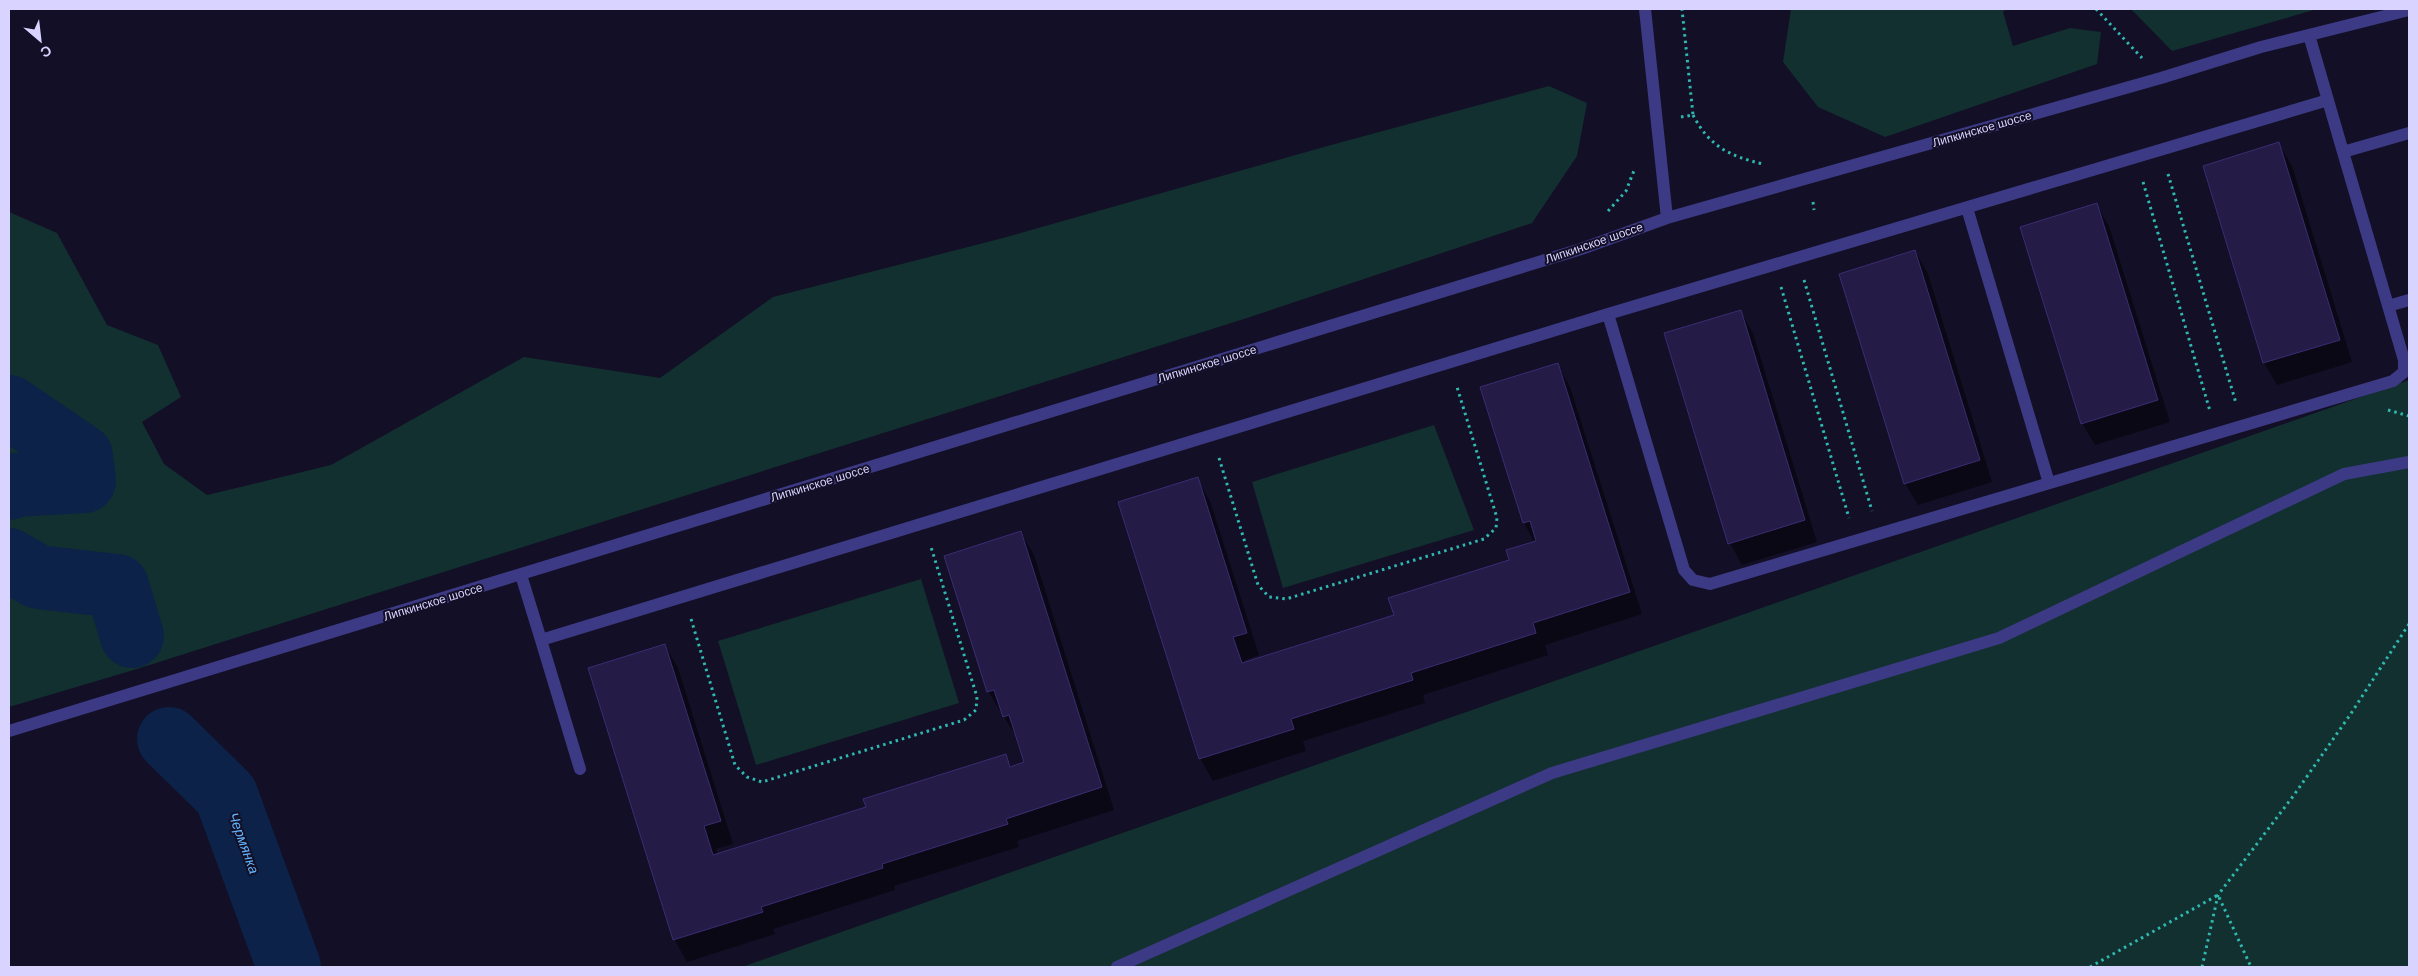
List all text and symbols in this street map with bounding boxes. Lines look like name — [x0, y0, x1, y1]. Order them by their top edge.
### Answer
north arrow — [15, 15, 65, 65]
text: С — [38, 42, 54, 61]
street label: Липкинское шоссе — [1931, 108, 2034, 150]
street label: Липкинское шоссе — [1543, 220, 1645, 266]
street label: Липкинское шоссе — [1156, 342, 1258, 386]
street label: Липкинское шоссе — [769, 461, 871, 505]
street label: Липкинское шоссе — [382, 580, 484, 624]
water label: Чермянка — [226, 810, 263, 876]

